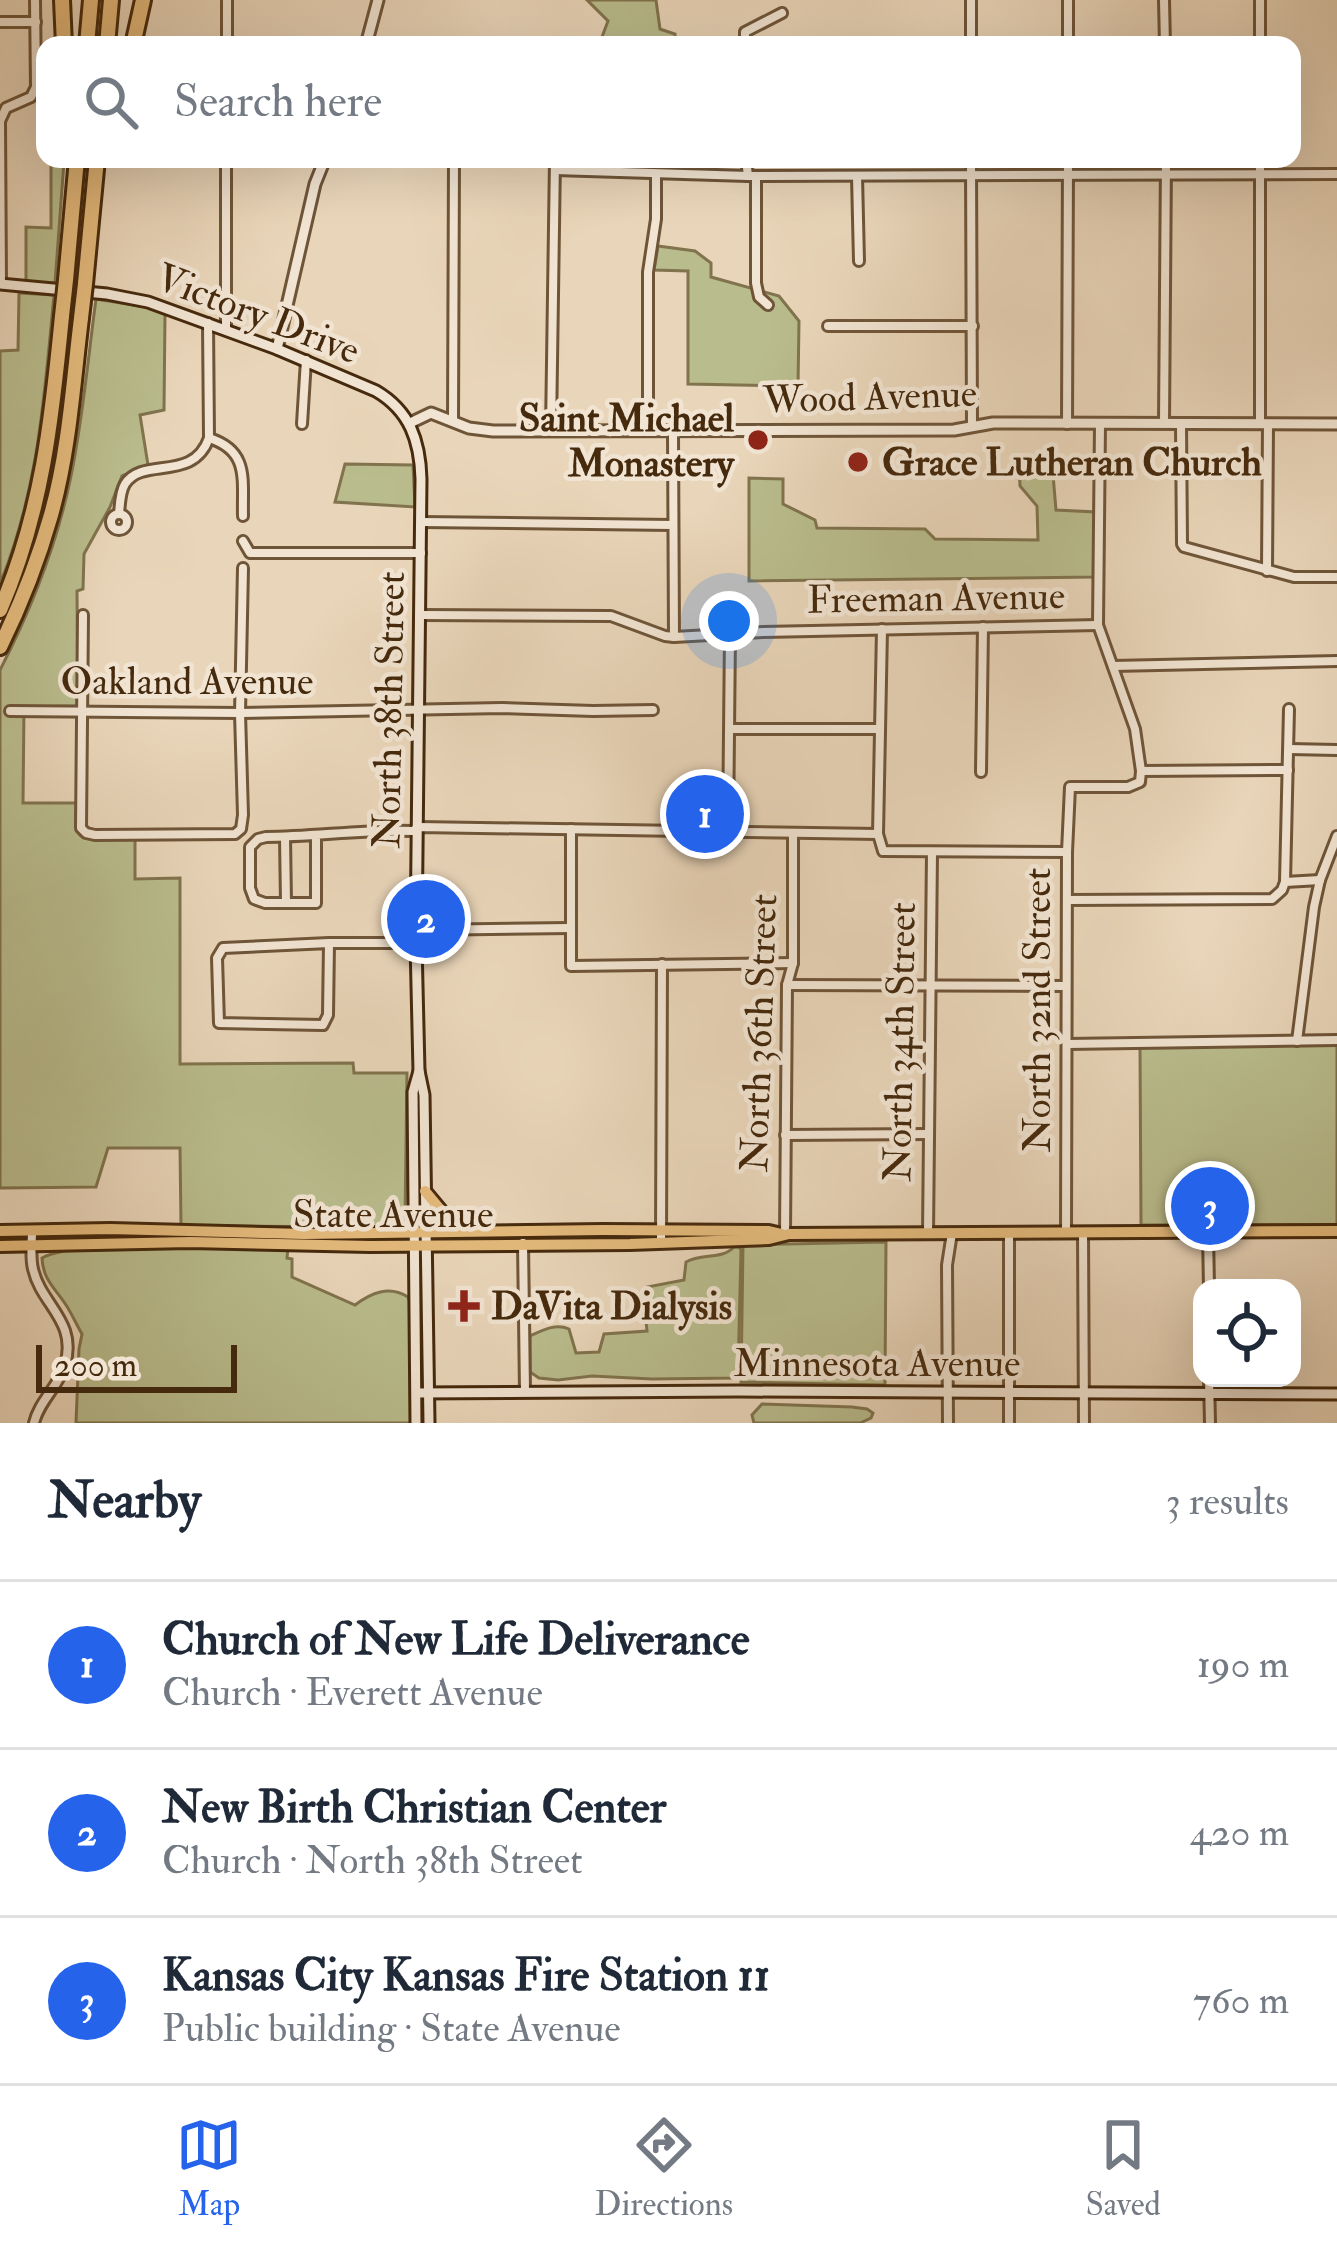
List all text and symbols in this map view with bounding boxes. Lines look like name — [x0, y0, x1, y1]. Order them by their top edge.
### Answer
search box — [36, 36, 1301, 168]
icon: search — [78, 69, 144, 135]
text: Search here — [174, 74, 382, 130]
street label: Victory Drive — [149, 253, 367, 375]
street label: Wood Avenue — [761, 369, 978, 425]
place label: Saint Michael Monastery — [519, 394, 736, 488]
marker: Saint Michael Monastery — [745, 427, 771, 453]
place label: Grace Lutheran Church — [882, 438, 1262, 487]
marker: Grace Lutheran Church — [845, 449, 871, 475]
street label: North 38th Street — [362, 571, 416, 849]
street label: Freeman Avenue — [807, 571, 1065, 625]
your location — [699, 591, 759, 651]
street label: Oakland Avenue — [61, 657, 313, 706]
pin: 1 — [666, 769, 744, 859]
street label: North 32nd Street — [1013, 868, 1062, 1152]
pin: 2 — [387, 874, 465, 964]
street label: North 36th Street — [730, 893, 788, 1173]
street label: North 34th Street — [873, 902, 927, 1182]
pin: 3 — [1171, 1161, 1249, 1251]
street label: State Avenue — [293, 1190, 493, 1239]
map controls — [1193, 1279, 1301, 1387]
button: locate — [1193, 1279, 1301, 1387]
place label: DaVita Dialysis — [491, 1282, 732, 1331]
marker: DaVita Dialysis — [448, 1290, 480, 1322]
scale bar — [36, 1339, 237, 1392]
street label: Minnesota Avenue — [734, 1339, 1020, 1388]
text: 200 m — [54, 1345, 137, 1386]
text: Nearby — [48, 1469, 201, 1533]
text: 3 results — [1166, 1477, 1289, 1526]
text: Church of New Life Deliverance — [162, 1612, 750, 1668]
text: 1 — [80, 1640, 94, 1689]
text: 190 m — [1197, 1640, 1289, 1689]
text: Church · Everett Avenue — [162, 1668, 543, 1717]
text: New Birth Christian Center — [162, 1780, 666, 1836]
text: 2 — [77, 1808, 97, 1857]
text: 420 m — [1190, 1808, 1289, 1857]
text: Church · North 38th Street — [162, 1836, 583, 1885]
text: Kansas City Kansas Fire Station 11 — [162, 1948, 770, 2004]
text: 3 — [80, 1976, 94, 2025]
text: 760 m — [1193, 1976, 1289, 2025]
text: Public building · State Avenue — [162, 2004, 621, 2053]
tab: Map — [176, 2112, 242, 2225]
tab: Directions — [595, 2112, 733, 2225]
tab: Saved — [1085, 2112, 1161, 2225]

